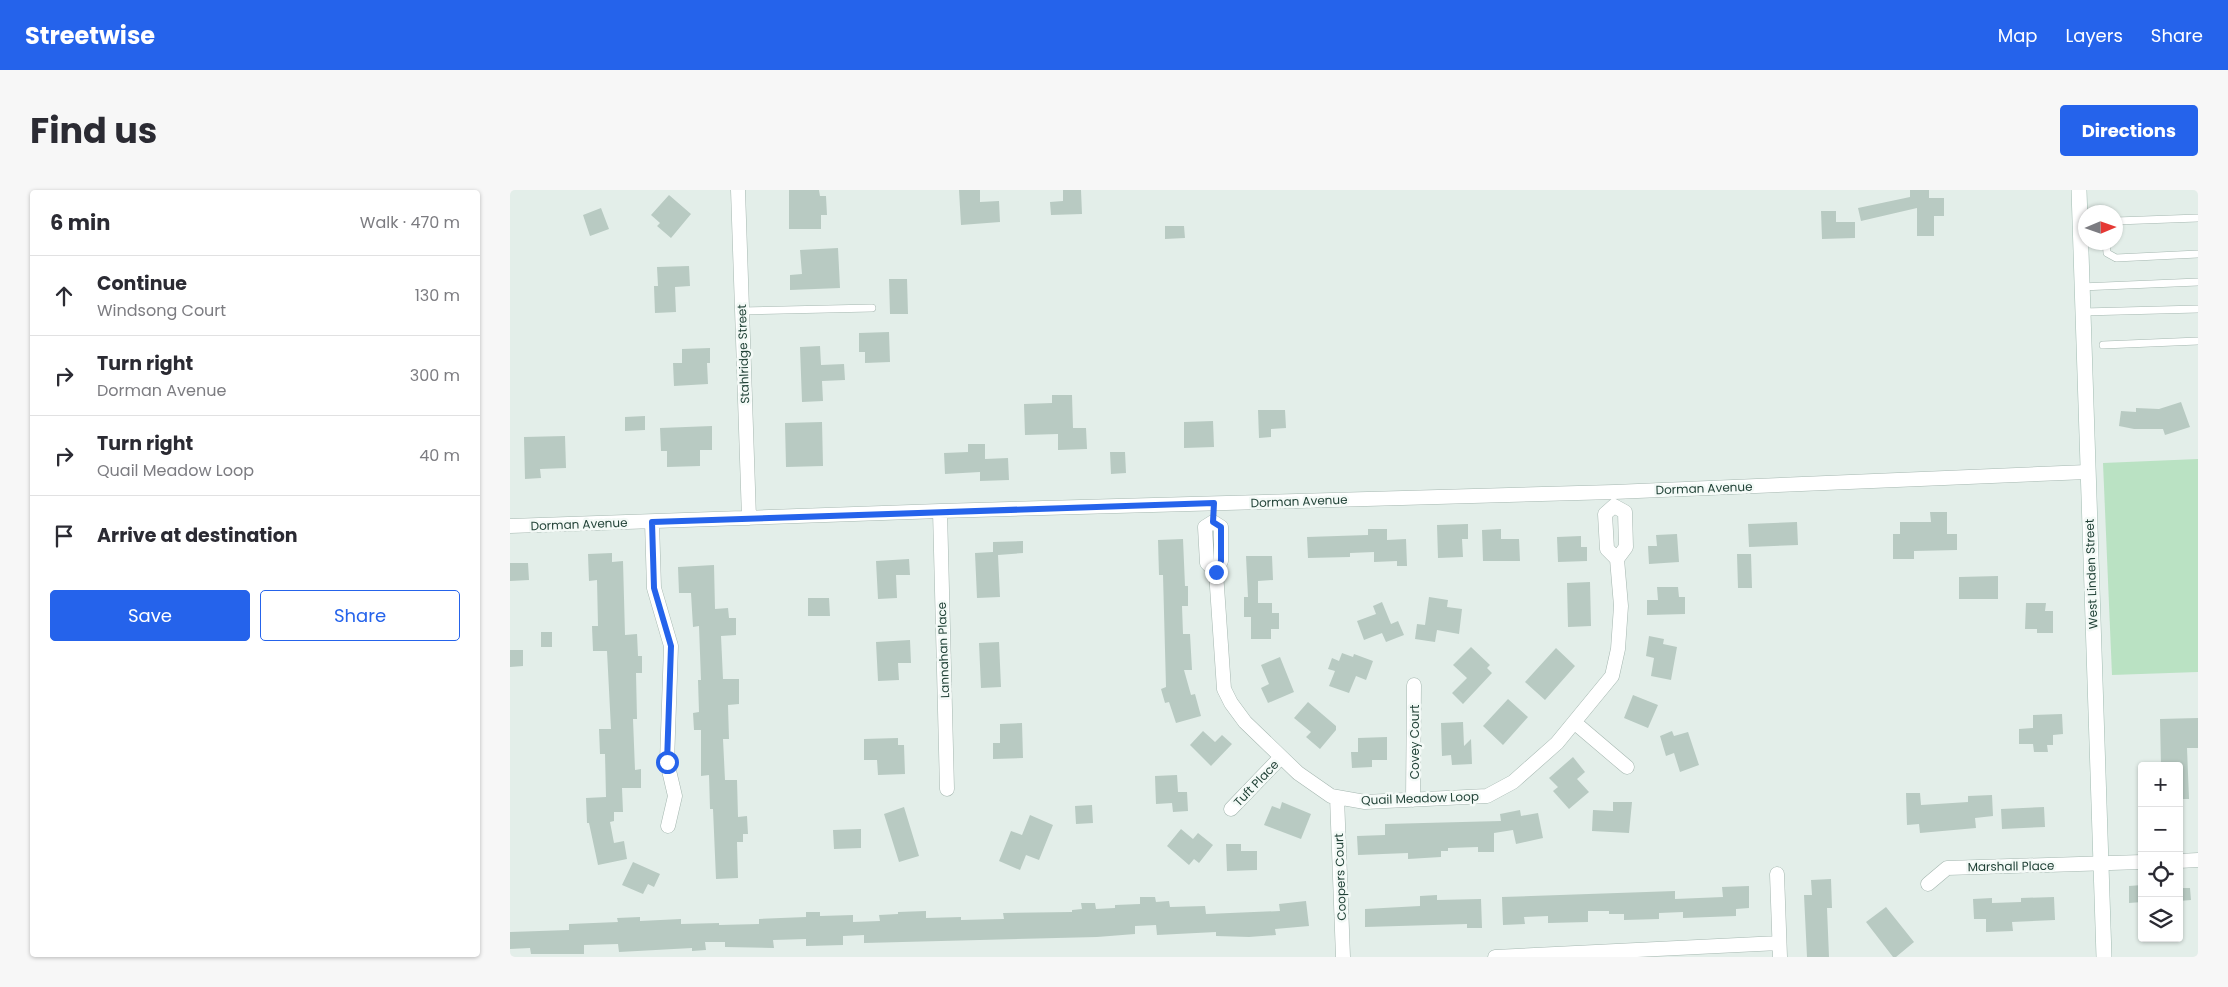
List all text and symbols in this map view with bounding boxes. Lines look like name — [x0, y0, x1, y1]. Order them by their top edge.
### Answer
text: Streetwise — [25, 19, 155, 52]
text: Map — [1998, 23, 2038, 48]
text: Layers — [2066, 23, 2123, 48]
text: Share — [2151, 23, 2203, 48]
button: Directions — [2060, 105, 2198, 156]
text: Find us — [30, 106, 157, 155]
north arrow — [2078, 205, 2123, 250]
text: 6 min — [50, 208, 110, 237]
text: Walk · 470 m — [360, 211, 460, 234]
text: Continue — [97, 270, 187, 297]
icon: ahead — [50, 282, 78, 310]
text: 130 m — [415, 284, 460, 307]
text: Windsong Court — [97, 299, 226, 322]
street label: Stahlridge Street — [733, 304, 753, 404]
text: Turn right — [97, 350, 193, 377]
icon: right — [50, 362, 78, 390]
text: 300 m — [410, 364, 460, 387]
text: Dorman Avenue — [97, 379, 226, 402]
text: Turn right — [97, 430, 193, 457]
icon: right — [50, 442, 78, 470]
text: 40 m — [419, 444, 460, 467]
text: Quail Meadow Loop — [97, 459, 254, 482]
street label: Dorman Avenue — [1655, 478, 1753, 498]
street label: Dorman Avenue — [1250, 491, 1348, 511]
street label: Dorman Avenue — [530, 514, 628, 534]
street label: West Linden Street — [2081, 519, 2101, 629]
icon: arrive — [50, 522, 78, 550]
text: Arrive at destination — [97, 522, 298, 549]
route end — [1205, 561, 1228, 584]
button: Save — [50, 590, 250, 641]
button: Share — [260, 590, 460, 641]
street label: Lannahan Place — [933, 602, 953, 698]
street label: Covey Court — [1406, 705, 1423, 779]
route start — [656, 751, 679, 774]
street label: Tuft Place — [1230, 756, 1282, 810]
map controls — [2138, 762, 2183, 942]
button: + — [2138, 762, 2183, 807]
street label: Quail Meadow Loop — [1361, 787, 1479, 809]
button: − — [2138, 807, 2183, 852]
street label: Coopers Court — [1330, 833, 1350, 921]
button: locate — [2138, 852, 2183, 897]
street label: Marshall Place — [1967, 857, 2055, 875]
button: layers — [2138, 897, 2183, 942]

